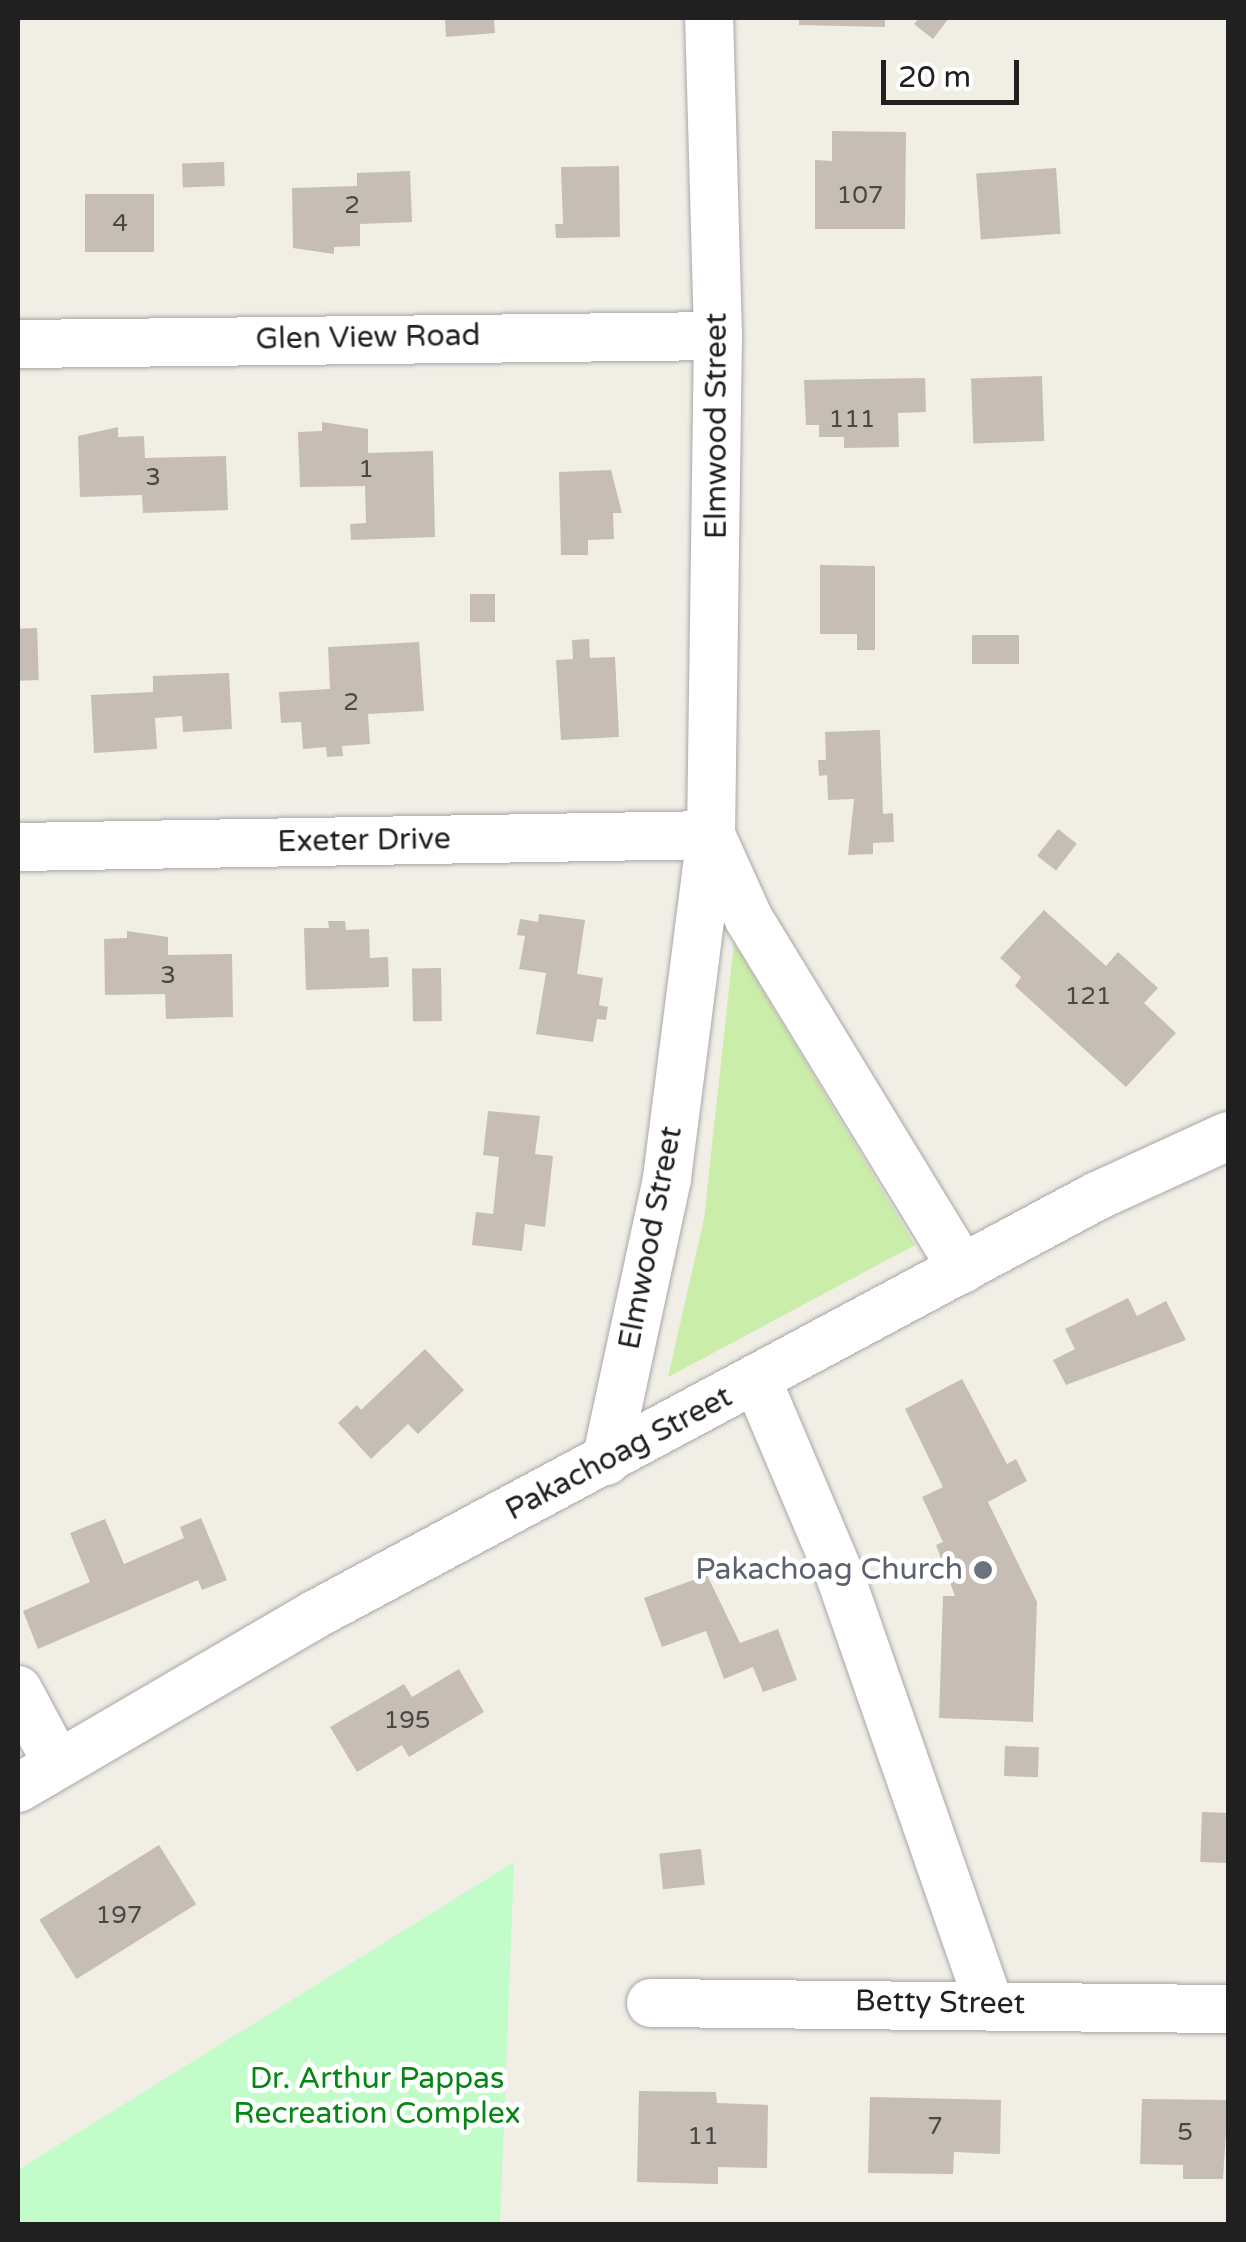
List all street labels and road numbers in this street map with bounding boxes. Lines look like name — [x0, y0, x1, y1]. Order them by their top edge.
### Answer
street label: Elmwood Street — [699, 313, 735, 539]
street label: Glen View Road — [255, 318, 481, 358]
street label: Exeter Drive — [277, 821, 451, 861]
street label: Elmwood Street — [612, 1123, 690, 1353]
street label: Pakachoag Street — [500, 1379, 738, 1529]
street label: Betty Street — [855, 1984, 1025, 2022]

